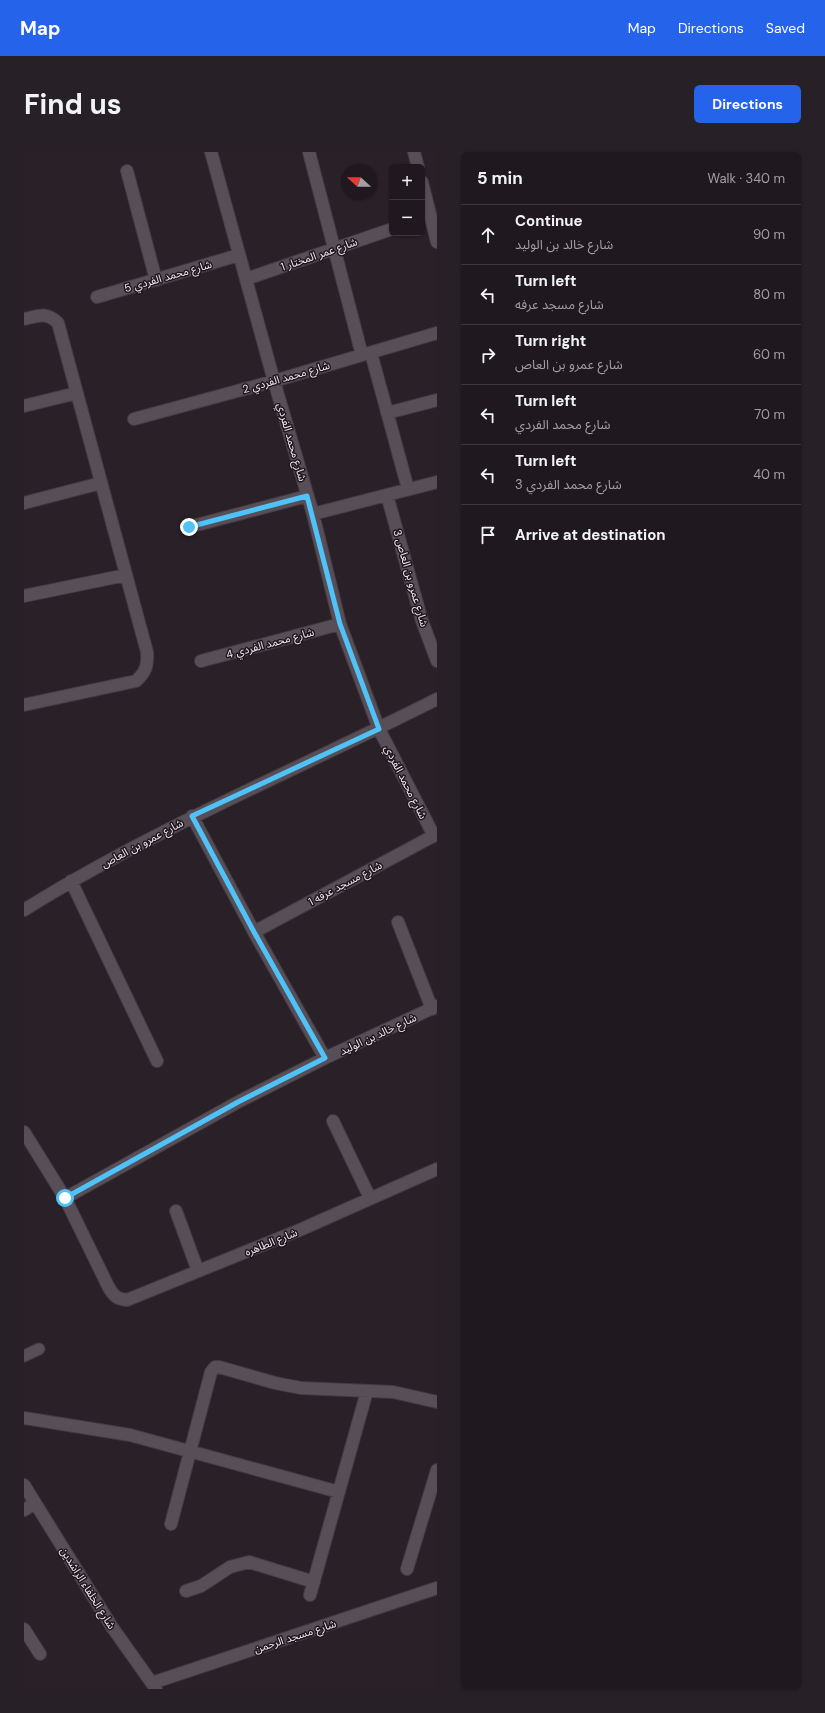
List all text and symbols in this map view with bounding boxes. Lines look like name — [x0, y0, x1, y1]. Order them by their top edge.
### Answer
text: Map — [20, 16, 60, 41]
text: Map — [628, 19, 656, 37]
text: Directions — [678, 19, 744, 37]
text: Saved — [766, 19, 805, 37]
button: Directions — [694, 85, 801, 123]
text: Find us — [24, 86, 122, 123]
north arrow — [341, 164, 377, 200]
map controls — [389, 164, 425, 236]
button: + — [389, 164, 425, 200]
text: 5 min — [477, 167, 523, 189]
text: Walk · 340 m — [708, 170, 785, 187]
button: − — [389, 200, 425, 236]
text: Continue — [515, 211, 583, 231]
icon: ahead — [477, 224, 499, 246]
text: 90 m — [753, 226, 785, 243]
street label: شارع عمر المختار 1 — [279, 234, 360, 275]
text: شارع خالد بن الوليد — [515, 236, 613, 253]
street label: شارع محمد الفردي 5 — [123, 257, 214, 298]
text: Turn left — [515, 271, 576, 291]
icon: left — [477, 284, 499, 306]
text: 80 m — [753, 286, 785, 303]
text: شارع مسجد عرفه — [515, 296, 604, 313]
text: Turn right — [515, 331, 586, 351]
icon: right — [477, 344, 499, 366]
text: 60 m — [753, 346, 785, 363]
text: شارع عمرو بن العاص — [515, 356, 623, 373]
street label: شارع محمد الفردي 2 — [241, 358, 332, 399]
text: Turn left — [515, 391, 576, 411]
street label: شارع محمد الفردي — [272, 401, 310, 484]
icon: left — [477, 404, 499, 426]
text: 70 m — [754, 406, 785, 423]
text: شارع محمد الفردي — [515, 416, 611, 433]
text: Turn left — [515, 451, 576, 471]
icon: left — [477, 464, 499, 486]
text: 40 m — [753, 466, 785, 483]
text: شارع محمد الفردي 3 — [515, 476, 622, 493]
route end — [180, 518, 198, 536]
icon: arrive — [477, 524, 499, 546]
text: Arrive at destination — [515, 525, 666, 545]
street label: شارع عمرو بن العاص 3 — [389, 528, 432, 629]
street label: شارع محمد الفردي 4 — [225, 624, 317, 664]
street label: شارع محمد الفردي — [379, 743, 431, 823]
street label: شارع عمرو بن العاص — [98, 815, 186, 871]
street label: شارع مسجد عرفه 1 — [306, 858, 385, 909]
street label: شارع خالد بن الوليد — [337, 1010, 419, 1059]
route start — [56, 1189, 74, 1207]
street label: شارع الطاهره — [243, 1225, 300, 1260]
street label: شارع الخلفاء الراشدين — [56, 1544, 119, 1633]
street label: شارع مسجد الرحمن — [252, 1616, 338, 1657]

